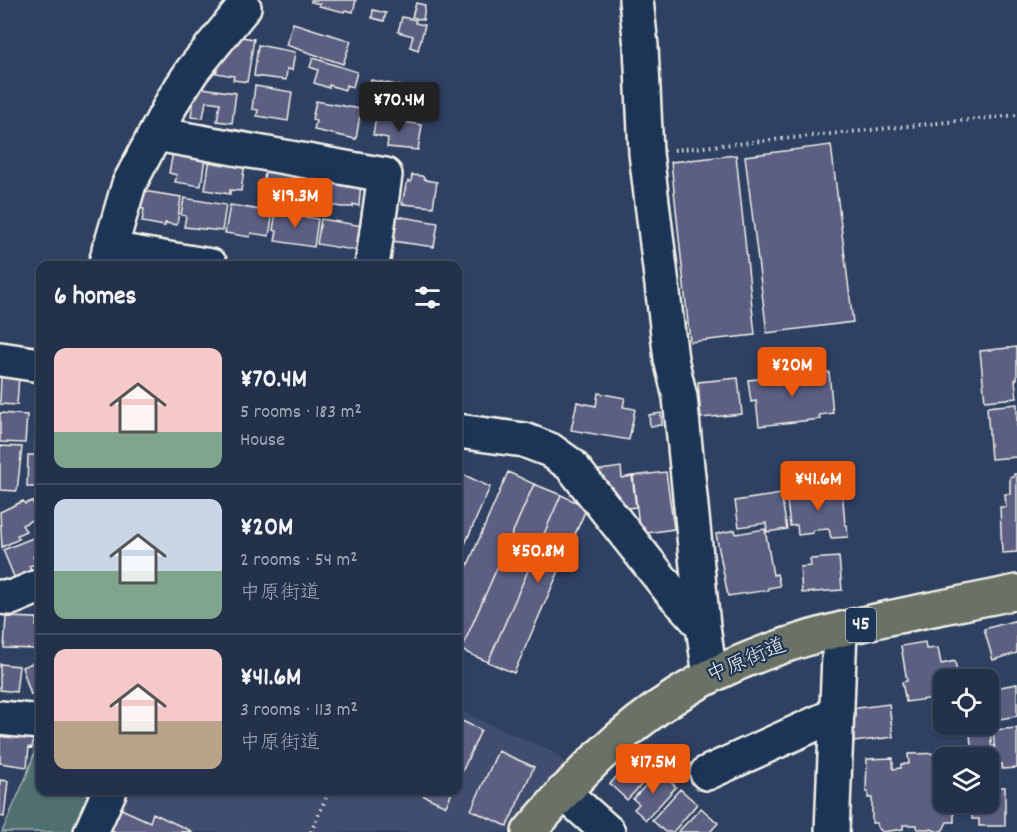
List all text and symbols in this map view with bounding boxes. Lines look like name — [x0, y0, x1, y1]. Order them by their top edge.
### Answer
pin: ¥70.4M — [350, 82, 448, 133]
text: ¥70.4M — [373, 87, 425, 115]
pin: ¥19.3M — [246, 178, 344, 229]
text: ¥19.3M — [271, 183, 319, 211]
text: 6 homes — [54, 279, 136, 316]
icon: filters — [411, 281, 444, 314]
pin: ¥20M — [756, 347, 828, 398]
text: ¥20M — [771, 352, 813, 380]
text: ¥70.4M — [240, 362, 307, 399]
icon: home — [102, 372, 174, 444]
text: 5 rooms · 183 m² — [240, 399, 362, 427]
text: House — [240, 427, 285, 455]
pin: ¥41.6M — [769, 461, 867, 512]
text: ¥41.6M — [794, 466, 842, 494]
text: ¥20M — [240, 510, 293, 547]
icon: home — [102, 523, 174, 595]
pin: ¥50.8M — [489, 533, 587, 584]
text: ¥50.8M — [512, 538, 564, 566]
text: 2 rooms · 54 m² — [240, 547, 358, 575]
text: 中原街道 — [240, 580, 320, 608]
road number: 45 — [846, 608, 876, 642]
street label: 中原街道 — [702, 632, 792, 692]
text: ¥41.6M — [240, 660, 301, 697]
map controls — [933, 669, 999, 813]
button: locate — [933, 669, 999, 735]
icon: home — [102, 673, 174, 745]
text: 3 rooms · 113 m² — [240, 697, 358, 725]
text: 中原街道 — [240, 730, 320, 758]
pin: ¥17.5M — [604, 744, 702, 795]
button: layers — [933, 747, 999, 813]
text: ¥17.5M — [630, 749, 676, 777]

